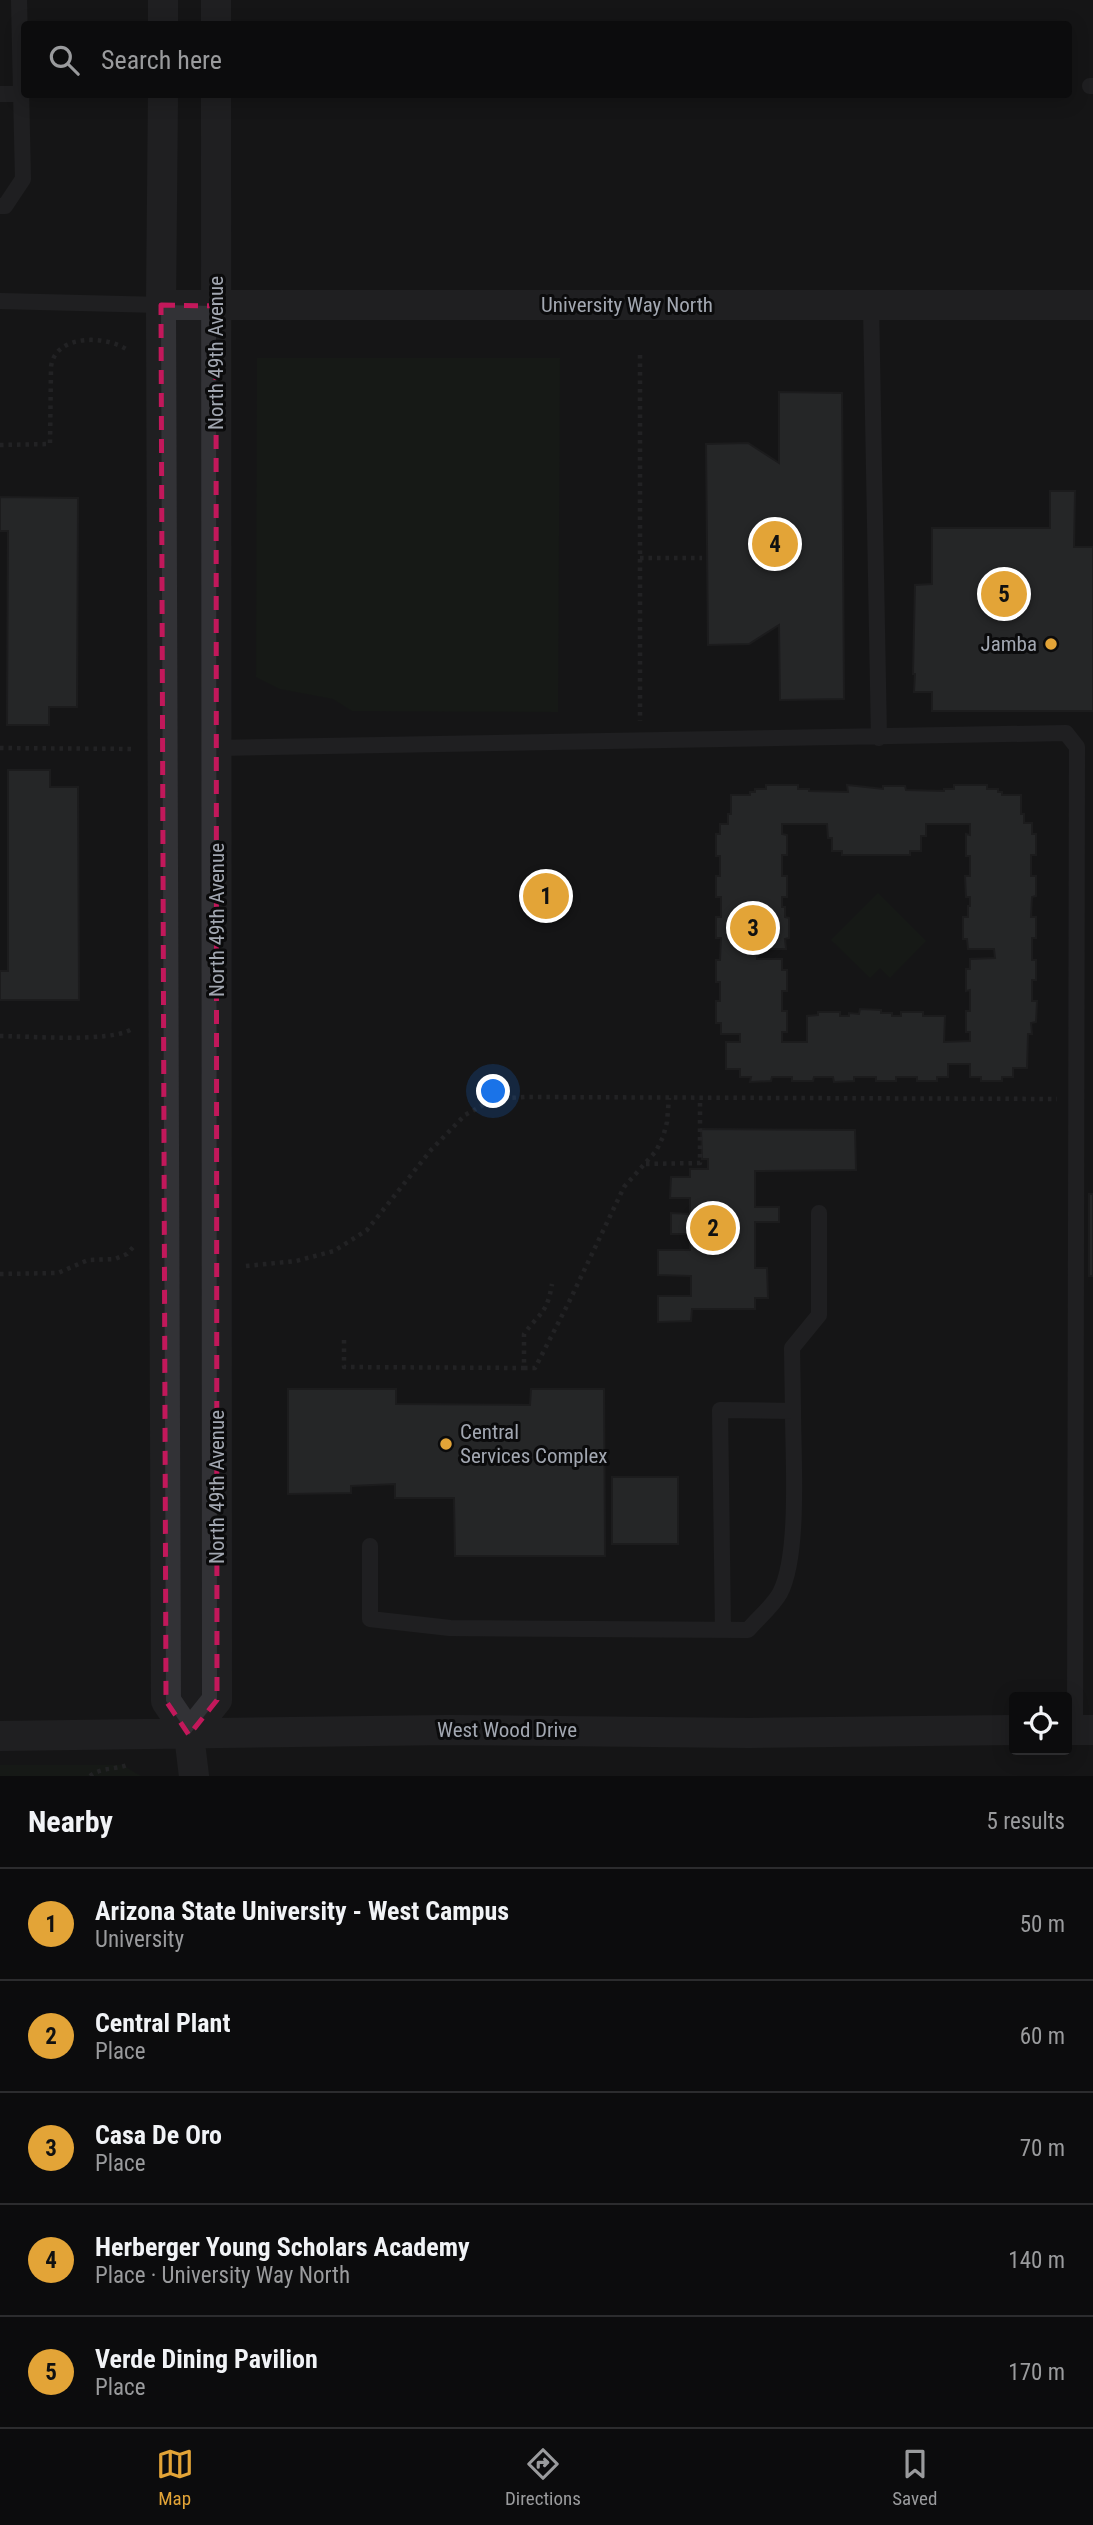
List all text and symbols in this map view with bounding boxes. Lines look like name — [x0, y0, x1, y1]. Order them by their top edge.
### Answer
search box — [21, 21, 1072, 98]
icon: search — [45, 41, 83, 79]
text: Search here — [101, 45, 222, 75]
street label: North 49th Avenue — [204, 276, 228, 430]
street label: University Way North — [541, 293, 713, 317]
pin: 4 — [752, 518, 798, 570]
pin: 5 — [981, 568, 1027, 620]
place label: Jamba — [981, 632, 1037, 656]
marker: Jamba — [1043, 636, 1059, 652]
street label: North 49th Avenue — [205, 843, 229, 997]
pin: 1 — [523, 870, 569, 922]
pin: 3 — [730, 902, 776, 954]
your location — [476, 1074, 510, 1108]
pin: 2 — [690, 1202, 736, 1254]
street label: North 49th Avenue — [205, 1410, 229, 1564]
place label: Central Services Complex — [460, 1420, 608, 1468]
marker: Central Services Complex — [438, 1436, 454, 1452]
map controls — [1009, 1692, 1072, 1755]
button: locate — [1009, 1692, 1072, 1755]
street label: West Wood Drive — [437, 1718, 577, 1742]
text: Nearby — [28, 1804, 113, 1839]
text: 5 results — [987, 1808, 1065, 1835]
text: Arizona State University - West Campus — [95, 1896, 509, 1926]
text: 1 — [45, 1911, 57, 1938]
text: 50 m — [1020, 1911, 1065, 1938]
text: University — [95, 1926, 184, 1953]
text: Central Plant — [95, 2008, 230, 2038]
text: 2 — [45, 2023, 57, 2050]
text: 60 m — [1020, 2023, 1065, 2050]
text: Place — [95, 2038, 145, 2065]
text: Casa De Oro — [95, 2120, 222, 2150]
text: 3 — [45, 2135, 57, 2162]
text: 70 m — [1020, 2135, 1065, 2162]
text: Place — [95, 2150, 145, 2177]
text: Herberger Young Scholars Academy — [95, 2232, 470, 2262]
text: 4 — [45, 2247, 57, 2274]
text: 140 m — [1008, 2247, 1065, 2274]
text: Place · University Way North — [95, 2262, 350, 2289]
text: Verde Dining Pavilion — [95, 2344, 318, 2374]
text: 5 — [45, 2359, 57, 2386]
text: 170 m — [1008, 2359, 1065, 2386]
text: Place — [95, 2374, 145, 2401]
tab: Map — [156, 2445, 194, 2510]
tab: Directions — [505, 2445, 581, 2510]
tab: Saved — [892, 2445, 937, 2510]

